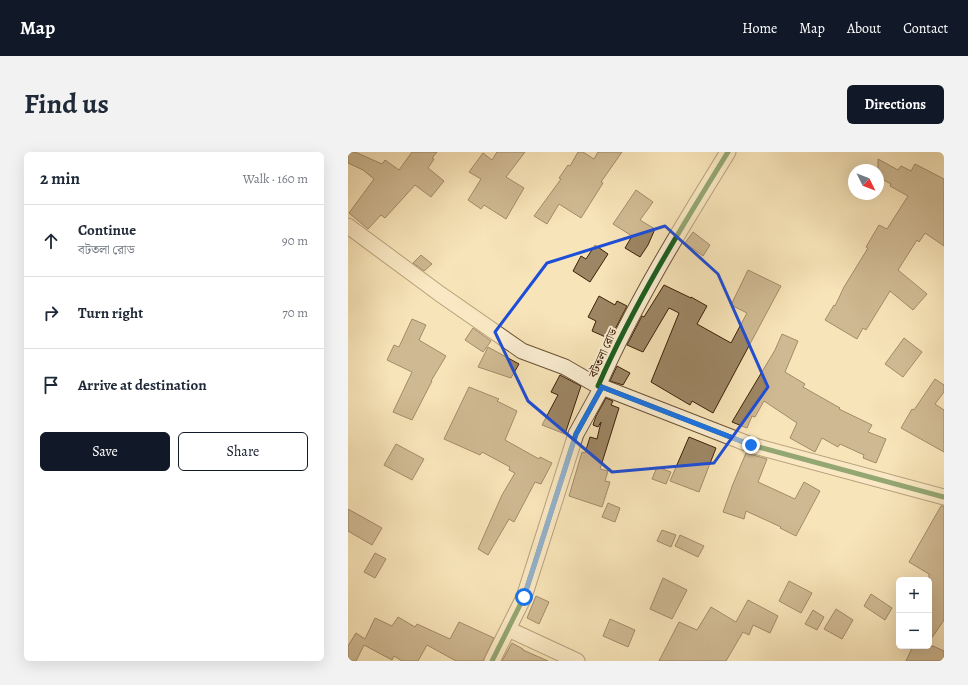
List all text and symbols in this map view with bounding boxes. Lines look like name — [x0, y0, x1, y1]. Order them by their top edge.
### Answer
text: Map — [20, 15, 55, 41]
text: Home — [742, 19, 777, 38]
text: Map — [799, 19, 825, 38]
text: About — [847, 19, 881, 38]
text: Contact — [903, 19, 948, 38]
text: Find us — [24, 85, 109, 123]
button: Directions — [847, 85, 944, 124]
north arrow — [848, 164, 884, 200]
text: 2 min — [40, 167, 80, 190]
text: Walk · 160 m — [243, 170, 308, 187]
text: Continue — [78, 220, 136, 240]
icon: ahead — [40, 230, 62, 252]
text: 90 m — [282, 232, 308, 249]
text: বটতলা রোড — [78, 241, 135, 258]
icon: right — [40, 302, 62, 324]
text: Turn right — [78, 303, 143, 323]
text: 70 m — [282, 304, 308, 321]
street label: বটতলা রোড — [585, 325, 621, 381]
icon: arrive — [40, 374, 62, 396]
text: Arrive at destination — [78, 375, 207, 395]
button: Save — [40, 432, 170, 471]
button: Share — [178, 432, 308, 471]
route end — [742, 436, 760, 454]
map controls — [896, 577, 932, 649]
button: + — [896, 577, 932, 613]
route start — [515, 588, 533, 606]
button: − — [896, 613, 932, 649]

